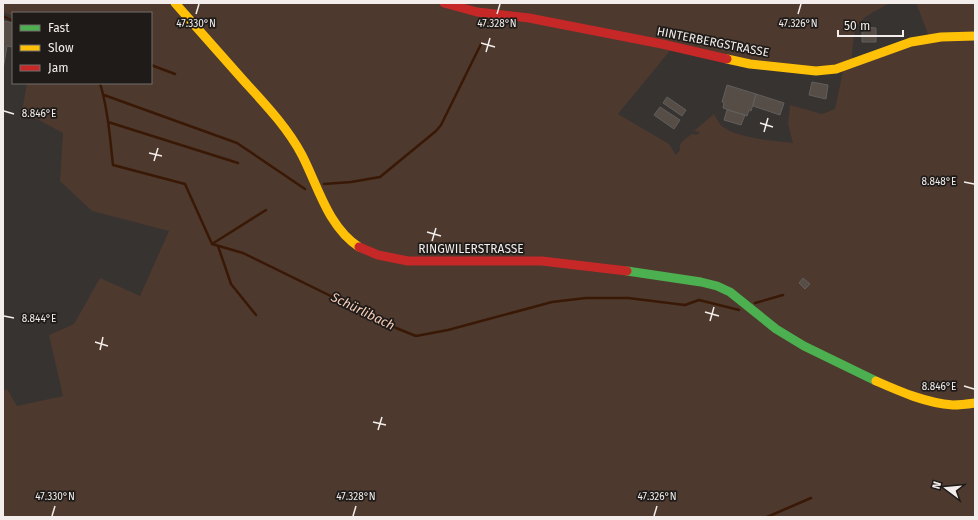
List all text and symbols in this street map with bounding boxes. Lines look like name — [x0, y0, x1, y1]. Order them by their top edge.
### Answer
legend — [12, 12, 152, 84]
scale bar — [838, 12, 903, 38]
text: 47.330°N — [176, 18, 216, 30]
text: 47.328°N — [477, 18, 517, 30]
text: 47.326°N — [778, 18, 818, 30]
text: 50 m — [844, 19, 870, 33]
text: Fast — [48, 21, 70, 35]
street label: HINTERBERGSTRASSE — [656, 24, 770, 60]
text: Slow — [48, 41, 74, 55]
text: Jam — [48, 61, 68, 75]
text: 8.846°E — [22, 108, 56, 120]
text: 8.848°E — [922, 176, 956, 188]
street label: RINGWILERSTRASSE — [418, 242, 524, 256]
water label: Schürlibach — [328, 289, 397, 333]
text: 8.844°E — [22, 313, 56, 325]
text: 8.846°E — [922, 381, 956, 393]
north arrow — [926, 468, 966, 508]
text: N — [930, 480, 944, 491]
text: 47.330°N — [35, 491, 75, 503]
text: 47.328°N — [336, 491, 376, 503]
text: 47.326°N — [637, 491, 677, 503]

